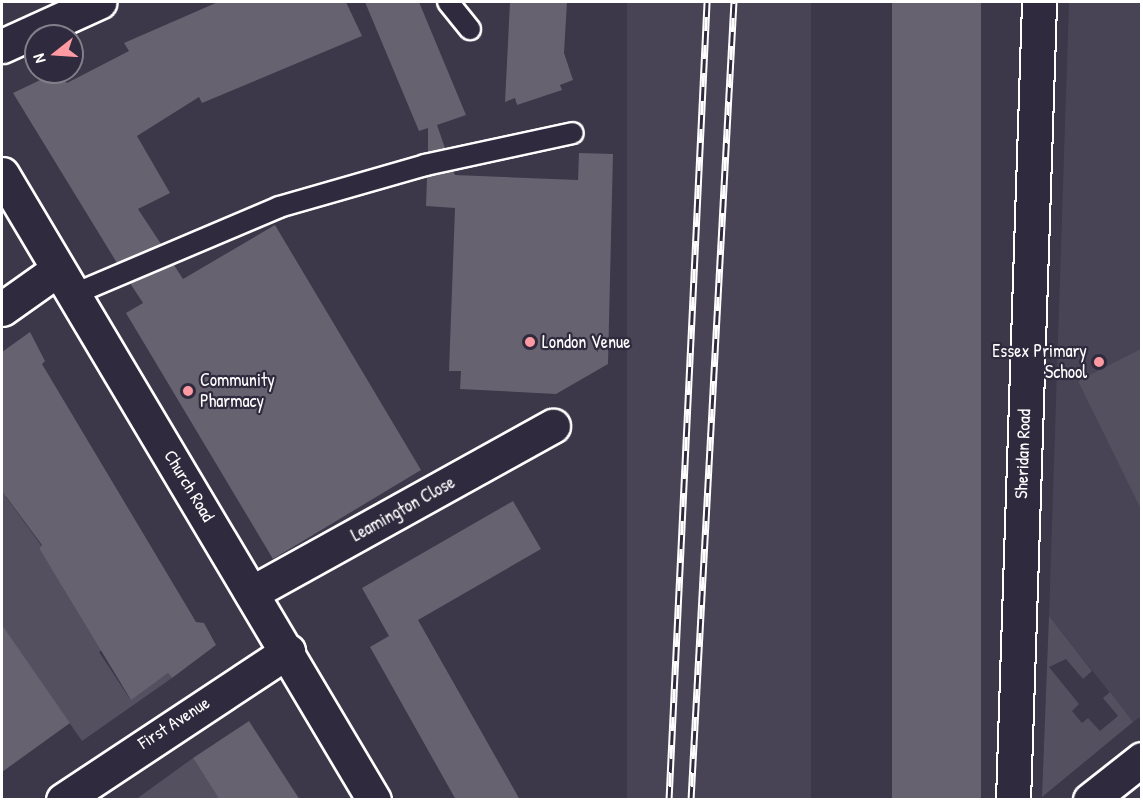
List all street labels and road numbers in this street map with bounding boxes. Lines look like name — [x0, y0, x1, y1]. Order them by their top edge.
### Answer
street label: Sheridan Road — [1011, 409, 1035, 499]
street label: Church Road — [159, 446, 219, 526]
street label: Leamington Close — [347, 472, 459, 546]
street label: First Avenue — [134, 692, 214, 754]

